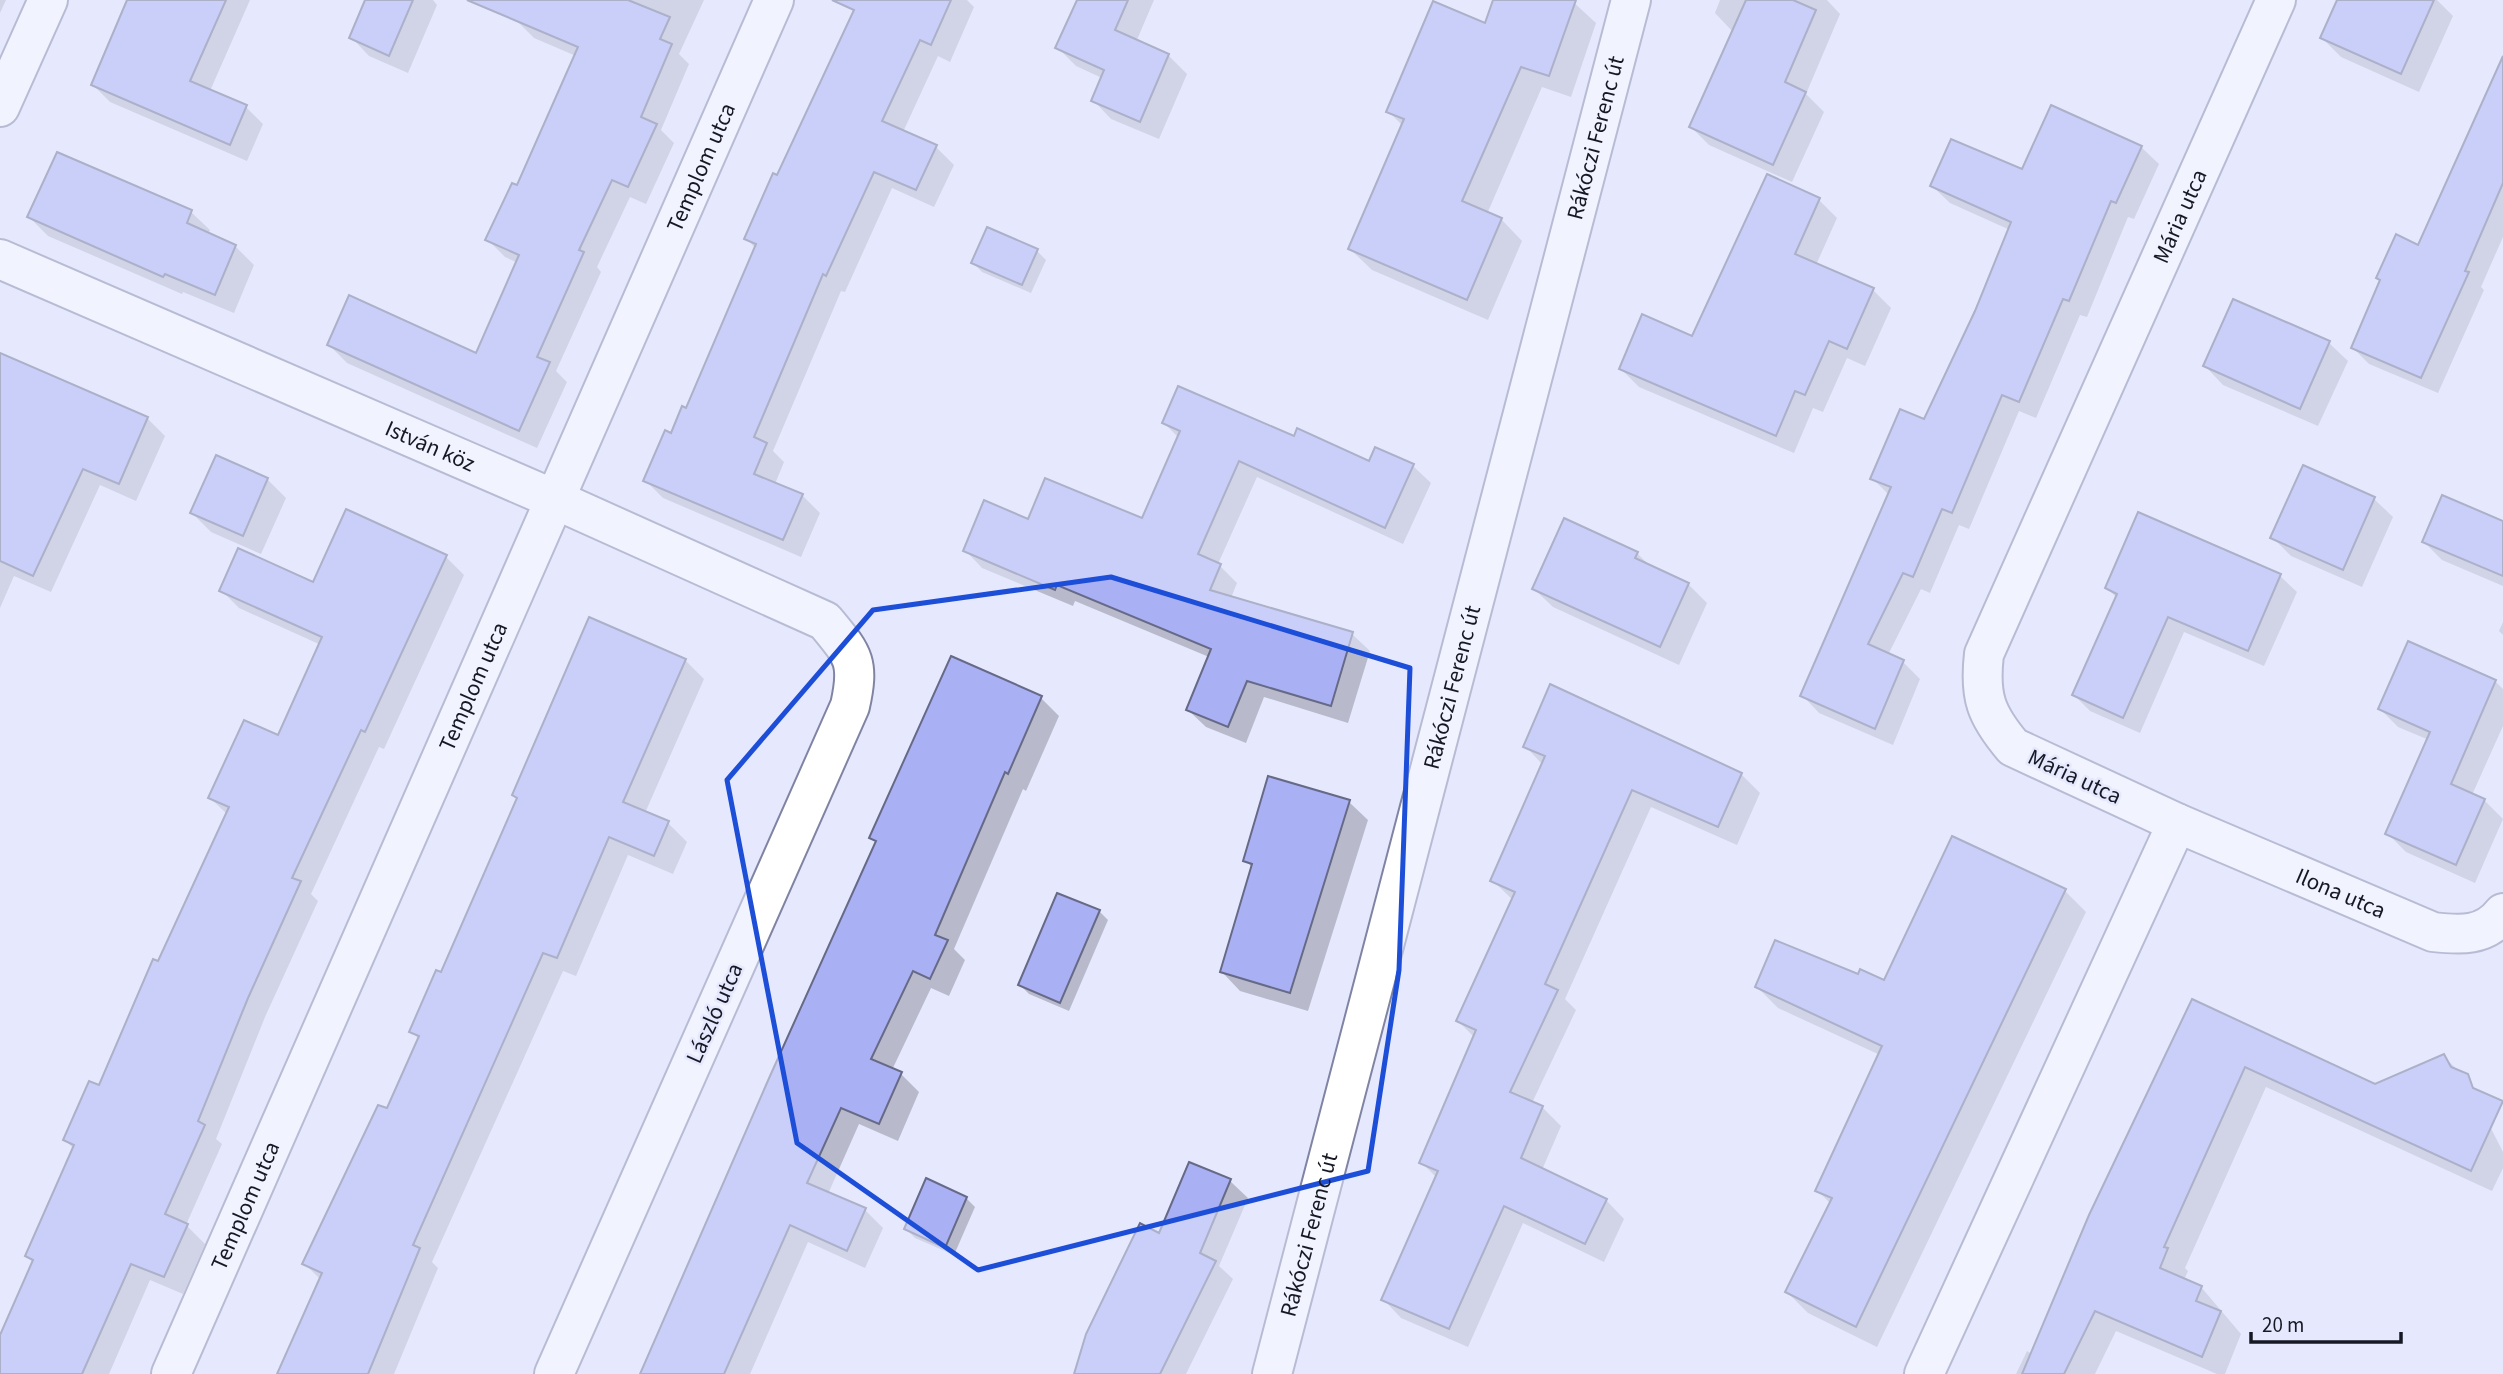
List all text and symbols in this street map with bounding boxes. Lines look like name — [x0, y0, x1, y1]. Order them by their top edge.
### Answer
street label: Rákóczi Ferenc út — [1558, 52, 1633, 223]
street label: Templom utca — [658, 98, 744, 237]
street label: Mária utca — [2145, 164, 2215, 269]
street label: István köz — [380, 412, 481, 480]
street label: Rákóczi Ferenc út — [1415, 601, 1489, 773]
street label: Templom utca — [430, 617, 516, 756]
street label: Mária utca — [2023, 740, 2127, 813]
street label: Ilona utca — [2290, 859, 2391, 927]
street label: László utca — [678, 958, 751, 1069]
street label: Templom utca — [203, 1136, 288, 1276]
street label: Rákóczi Ferenc út — [1272, 1149, 1346, 1320]
scale bar — [2251, 1300, 2402, 1344]
text: 20 m — [2262, 1310, 2304, 1340]

